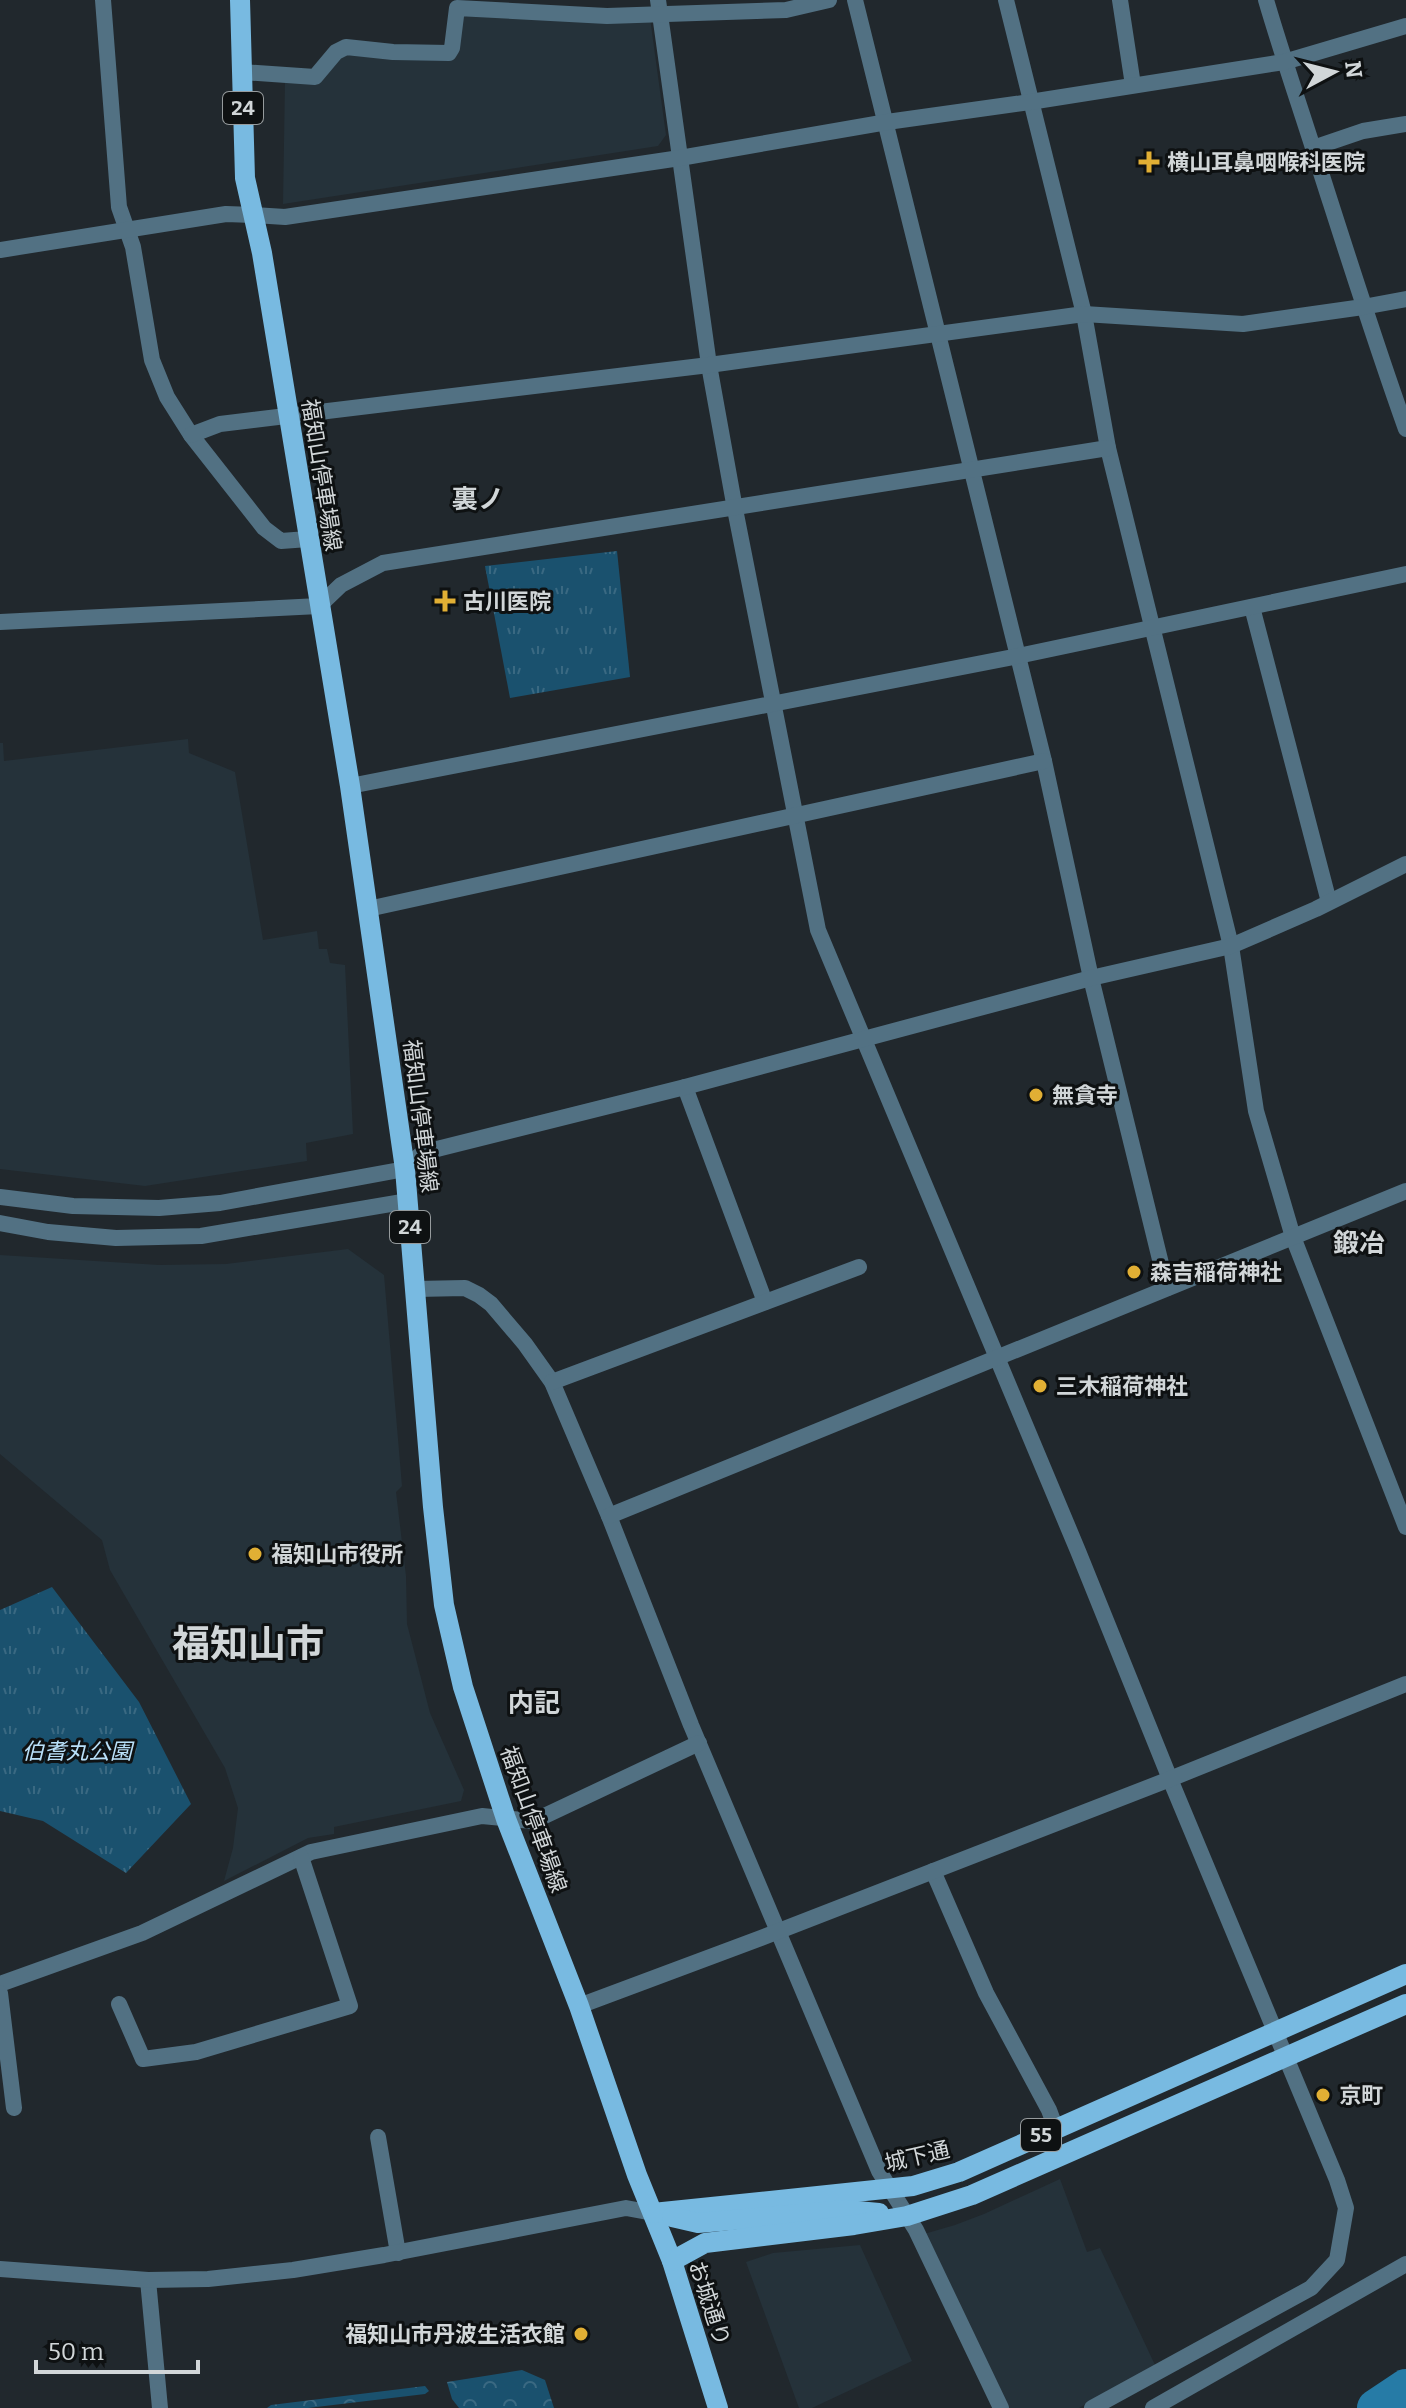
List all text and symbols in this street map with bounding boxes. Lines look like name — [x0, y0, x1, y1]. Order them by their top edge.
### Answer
north arrow — [1294, 32, 1374, 112]
text: N — [1339, 60, 1368, 80]
road number: 24 — [223, 92, 263, 124]
place label: 横山耳鼻咽喉科医院 — [1167, 149, 1365, 176]
marker: 横山耳鼻咽喉科医院 — [1138, 151, 1160, 173]
street label: 福知山停車場線 — [296, 397, 347, 553]
district label: 裏ノ — [452, 484, 504, 515]
place label: 古川医院 — [463, 588, 551, 615]
marker: 古川医院 — [434, 590, 456, 612]
street label: 福知山停車場線 — [398, 1038, 443, 1194]
place label: 無貪寺 — [1052, 1082, 1118, 1109]
marker: 無貪寺 — [1027, 1086, 1045, 1104]
road number: 24 — [390, 1211, 430, 1243]
district label: 鍛冶 — [1333, 1228, 1385, 1259]
place label: 森吉稲荷神社 — [1150, 1259, 1282, 1286]
marker: 森吉稲荷神社 — [1125, 1263, 1143, 1281]
place label: 三木稲荷神社 — [1056, 1373, 1188, 1400]
marker: 三木稲荷神社 — [1031, 1377, 1049, 1395]
place label: 福知山市役所 — [271, 1541, 403, 1568]
marker: 福知山市役所 — [246, 1545, 264, 1563]
district label: 福知山市 — [172, 1621, 324, 1667]
district label: 内記 — [508, 1688, 560, 1719]
park label: 伯耆丸公園 — [22, 1738, 135, 1765]
street label: 福知山停車場線 — [495, 1742, 573, 1896]
place label: 京町 — [1339, 2082, 1383, 2109]
marker: 京町 — [1314, 2086, 1332, 2104]
road number: 55 — [1021, 2119, 1061, 2151]
street label: 城下通 — [882, 2136, 952, 2177]
street label: お城通り — [683, 2257, 736, 2349]
place label: 福知山市丹波生活衣館 — [345, 2321, 565, 2348]
scale bar — [36, 2324, 198, 2374]
marker: 福知山市丹波生活衣館 — [572, 2325, 590, 2343]
text: 50 m — [48, 2338, 104, 2366]

